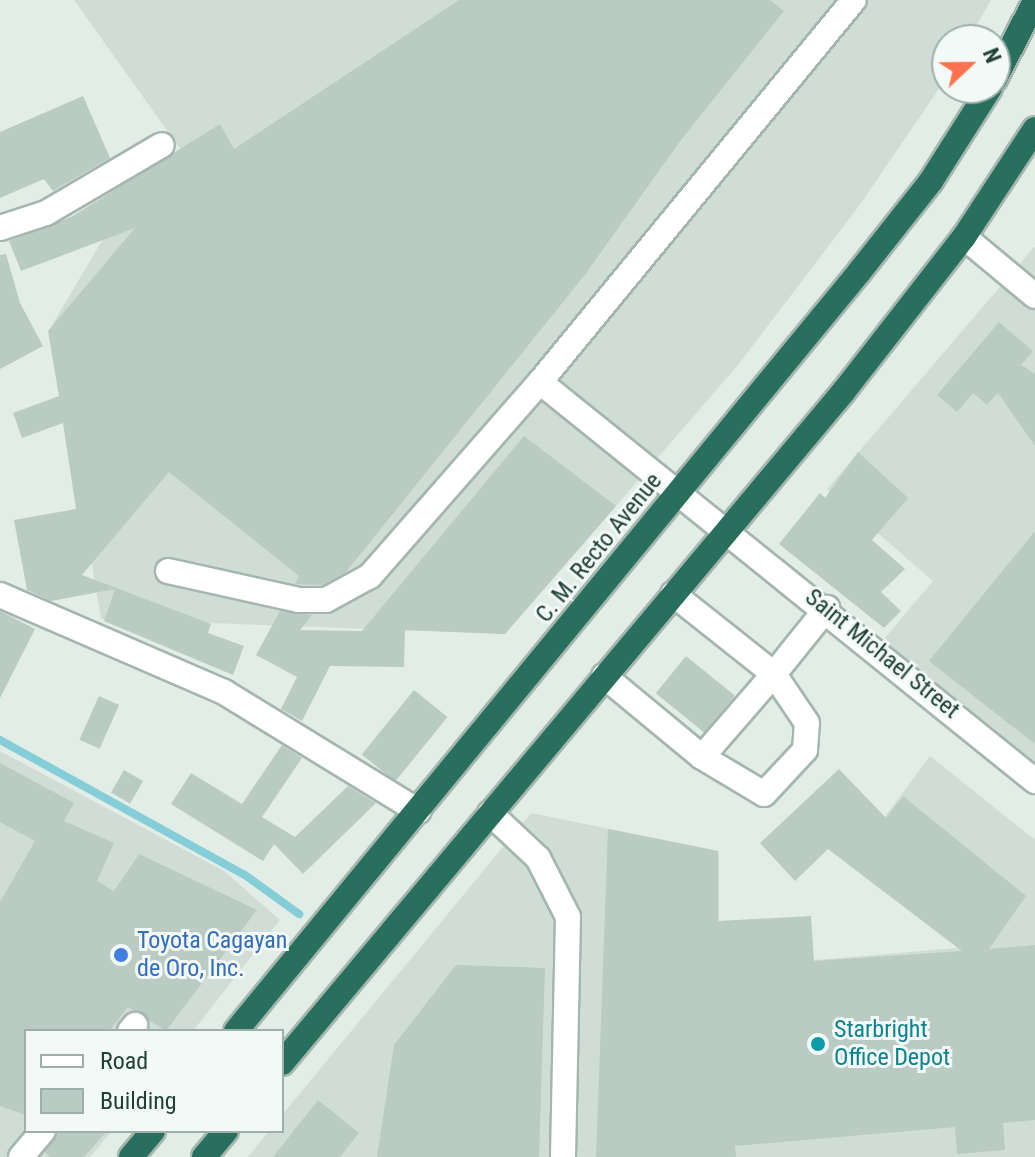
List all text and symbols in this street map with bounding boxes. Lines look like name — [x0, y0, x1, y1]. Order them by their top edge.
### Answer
north arrow — [931, 24, 1011, 104]
text: N — [978, 45, 1006, 66]
street label: C. M. Recto Avenue — [530, 467, 668, 629]
street label: Saint Michael Street — [799, 583, 965, 725]
place label: Toyota Cagayan de Oro, Inc. — [137, 927, 287, 983]
marker: Toyota Cagayan de Oro, Inc. — [112, 946, 130, 964]
place label: Starbright Office Depot — [834, 1016, 950, 1072]
legend — [24, 1029, 284, 1133]
marker: Starbright Office Depot — [809, 1035, 827, 1053]
text: Road — [100, 1047, 148, 1075]
text: Building — [100, 1087, 177, 1115]

